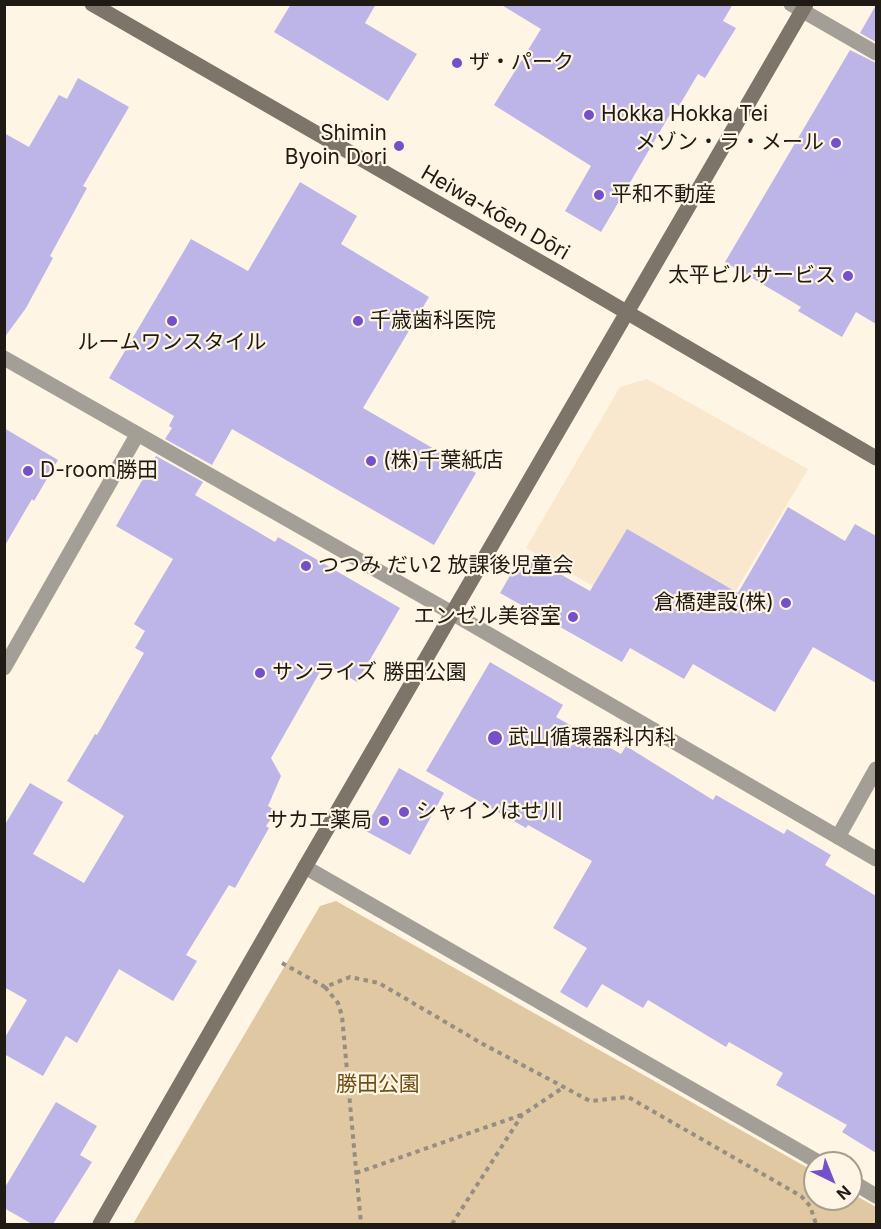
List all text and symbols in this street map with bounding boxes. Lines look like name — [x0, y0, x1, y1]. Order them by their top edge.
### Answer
place label: ザ・パーク — [469, 50, 574, 76]
marker: ザ・パーク — [450, 56, 464, 70]
place label: Hokka Hokka Tei — [601, 102, 768, 128]
marker: Hokka Hokka Tei — [582, 108, 596, 122]
place label: Shimin Byoin Dori — [285, 121, 387, 171]
place label: メゾン・ラ・メール — [635, 130, 824, 156]
marker: メゾン・ラ・メール — [829, 136, 843, 150]
marker: Shimin Byoin Dori — [392, 139, 406, 153]
street label: Heiwa-kōen Dōri — [416, 160, 574, 266]
place label: 平和不動産 — [611, 182, 716, 208]
marker: 平和不動産 — [592, 188, 606, 202]
place label: 太平ビルサービス — [668, 263, 836, 289]
marker: 太平ビルサービス — [841, 269, 855, 283]
place label: 千歳歯科医院 — [370, 308, 496, 334]
marker: ルームワンスタイル — [165, 314, 179, 328]
marker: 千歳歯科医院 — [351, 314, 365, 328]
place label: ルームワンスタイル — [78, 330, 266, 356]
place label: (株)千葉紙店 — [383, 448, 503, 474]
marker: (株)千葉紙店 — [364, 454, 378, 468]
place label: D-room勝田 — [40, 458, 158, 484]
marker: D-room勝田 — [21, 464, 35, 478]
place label: つつみ だい2 放課後児童会 — [318, 553, 574, 579]
marker: つつみ だい2 放課後児童会 — [299, 559, 313, 573]
place label: 倉橋建設(株) — [654, 590, 774, 616]
marker: 倉橋建設(株) — [779, 596, 793, 610]
place label: エンゼル美容室 — [414, 604, 561, 630]
marker: エンゼル美容室 — [566, 610, 580, 624]
place label: サンライズ 勝田公園 — [272, 660, 467, 686]
marker: サンライズ 勝田公園 — [253, 666, 267, 680]
place label: 武山循環器科内科 — [508, 725, 676, 751]
marker: 武山循環器科内科 — [486, 729, 504, 747]
place label: シャインはせ川 — [416, 799, 563, 825]
marker: シャインはせ川 — [397, 805, 411, 819]
place label: サカエ薬局 — [267, 808, 372, 834]
marker: サカエ薬局 — [377, 814, 391, 828]
park label: 勝田公園 — [336, 1072, 420, 1098]
north arrow — [803, 1151, 863, 1211]
text: N — [833, 1181, 855, 1204]

